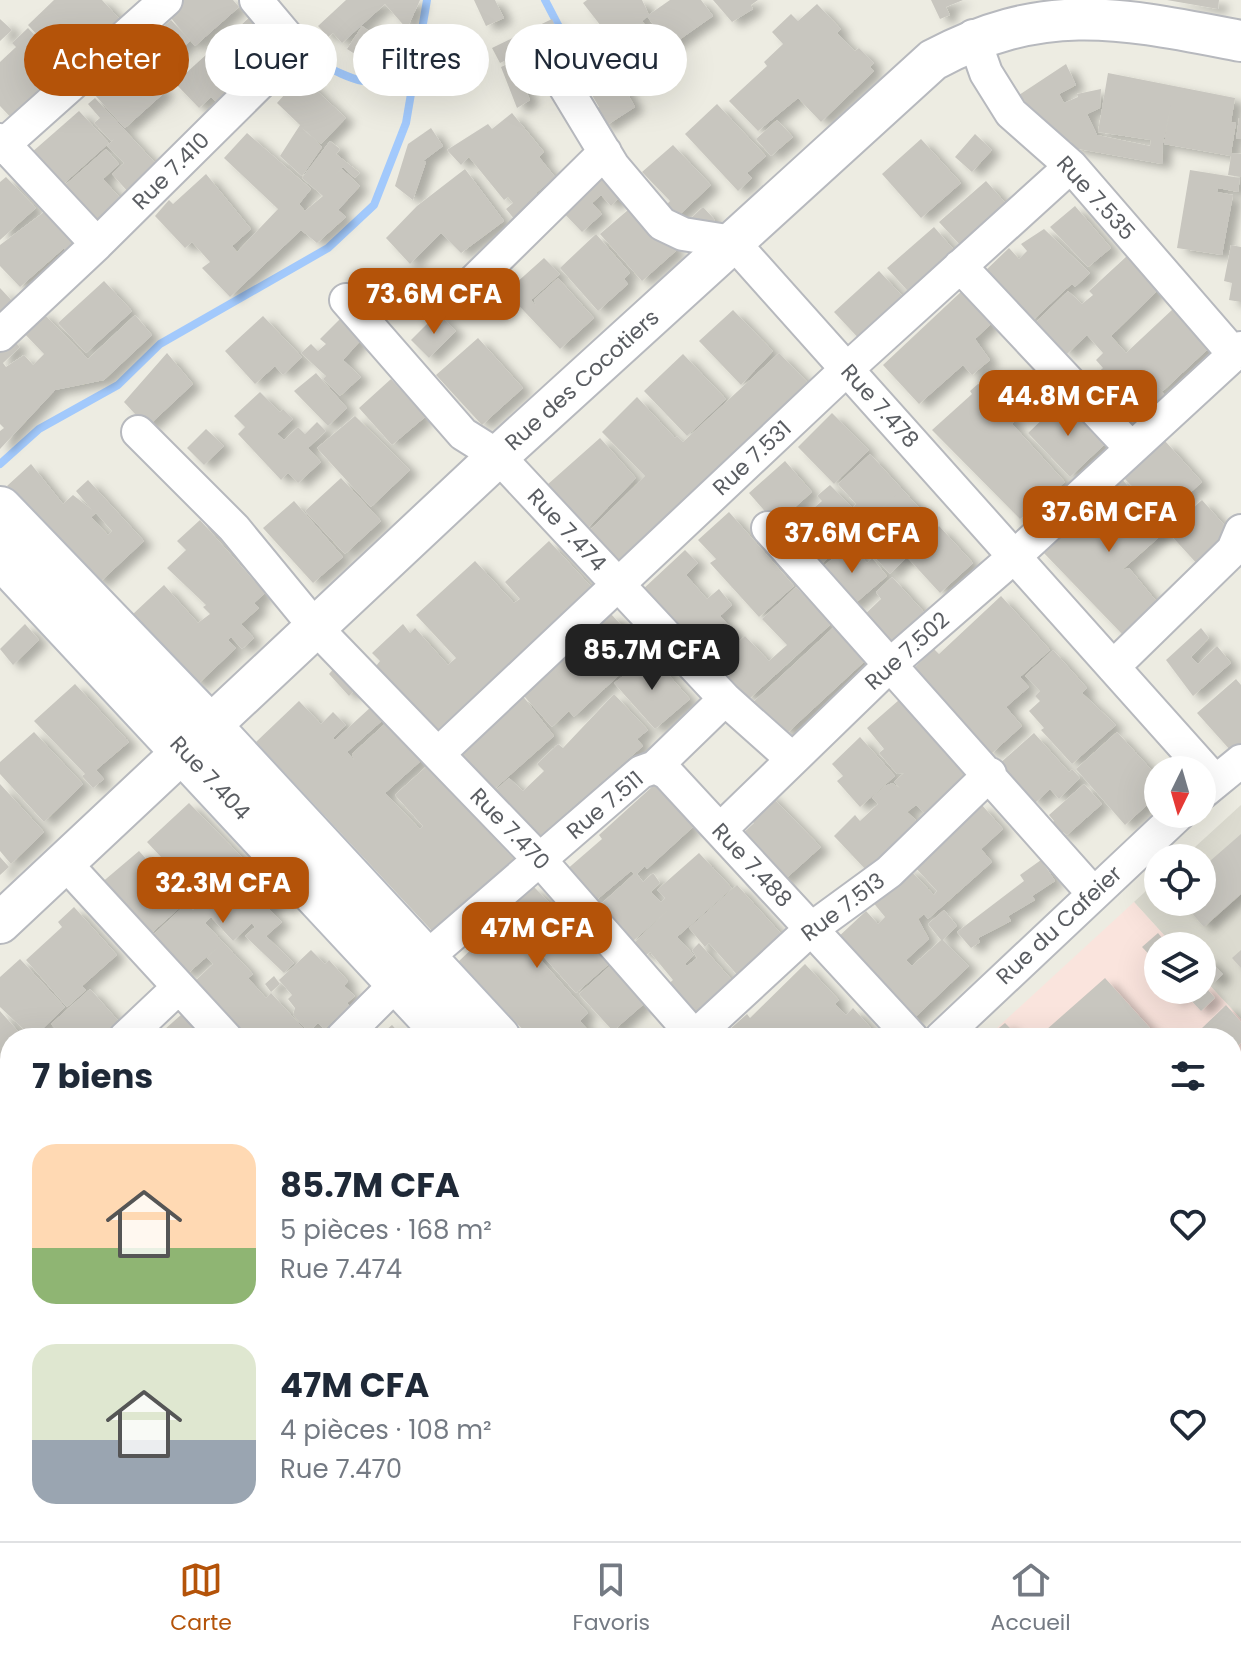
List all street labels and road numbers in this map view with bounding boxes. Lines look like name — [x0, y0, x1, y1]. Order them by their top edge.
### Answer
street label: Rue 7.410 — [125, 125, 217, 217]
street label: Rue 7.535 — [1050, 149, 1142, 247]
street label: Rue des Cocotiers — [498, 302, 666, 458]
street label: Rue 7.478 — [834, 357, 926, 455]
street label: Rue 7.531 — [706, 413, 798, 503]
street label: Rue 7.474 — [520, 482, 614, 578]
street label: Rue 7.502 — [858, 605, 956, 697]
street label: Rue 7.404 — [163, 729, 257, 827]
street label: Rue 7.511 — [560, 764, 650, 846]
street label: Rue 7.470 — [463, 781, 557, 877]
street label: Rue 7.488 — [705, 816, 799, 914]
street label: Rue du Cafeier — [989, 858, 1129, 992]
street label: Rue 7.513 — [795, 865, 891, 949]

